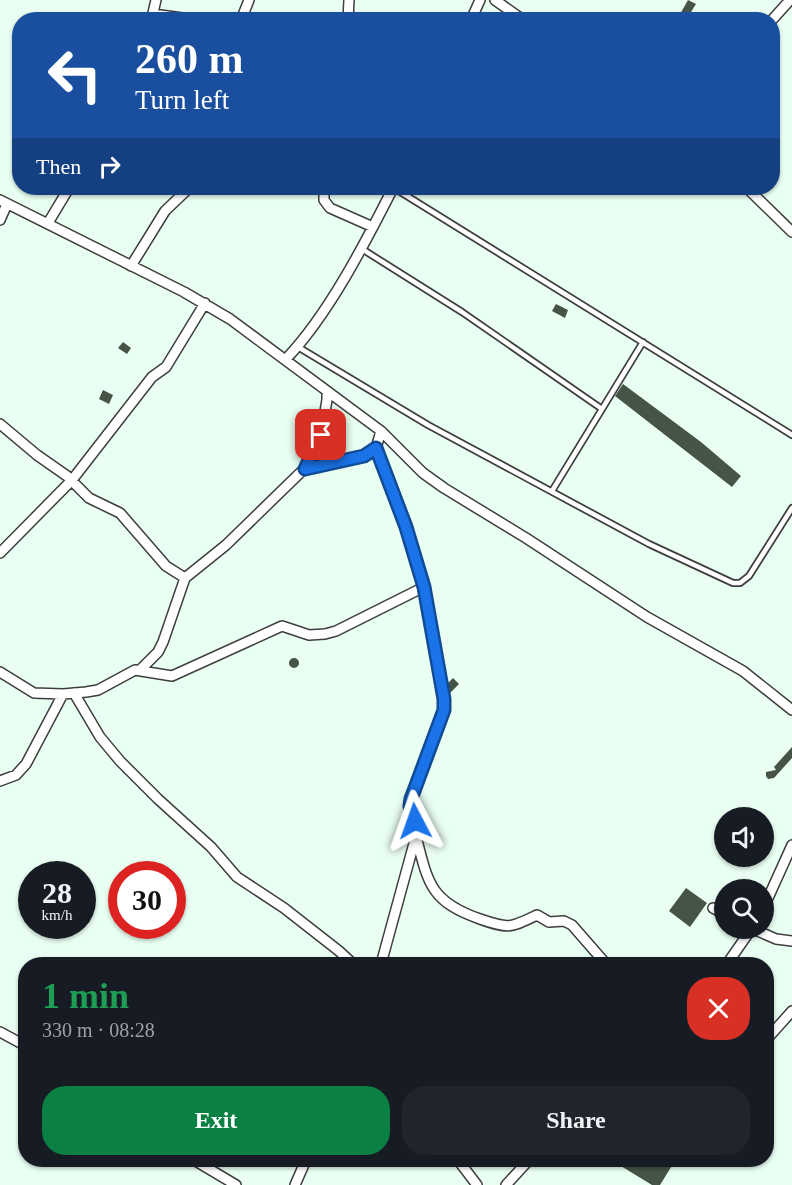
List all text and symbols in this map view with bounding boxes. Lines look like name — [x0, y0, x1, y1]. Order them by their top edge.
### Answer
icon: left — [36, 36, 114, 114]
text: 260 m — [135, 36, 244, 82]
text: Turn left — [135, 85, 229, 115]
icon: right — [93, 150, 126, 183]
text: Then — [36, 154, 81, 179]
pin — [295, 409, 346, 460]
icon: arrive — [304, 418, 337, 451]
position arrow — [383, 789, 447, 853]
map controls — [714, 807, 774, 939]
button: sound — [714, 807, 774, 867]
speed limit sign: 30 — [108, 861, 186, 939]
text: 28 — [42, 876, 72, 909]
button: search — [714, 879, 774, 939]
text: km/h — [42, 907, 72, 923]
text: 1 min — [42, 976, 129, 1016]
button: close — [687, 977, 750, 1040]
text: 330 m · 08:28 — [42, 1019, 155, 1041]
button: Exit — [42, 1086, 390, 1155]
button: Share — [402, 1086, 750, 1155]

